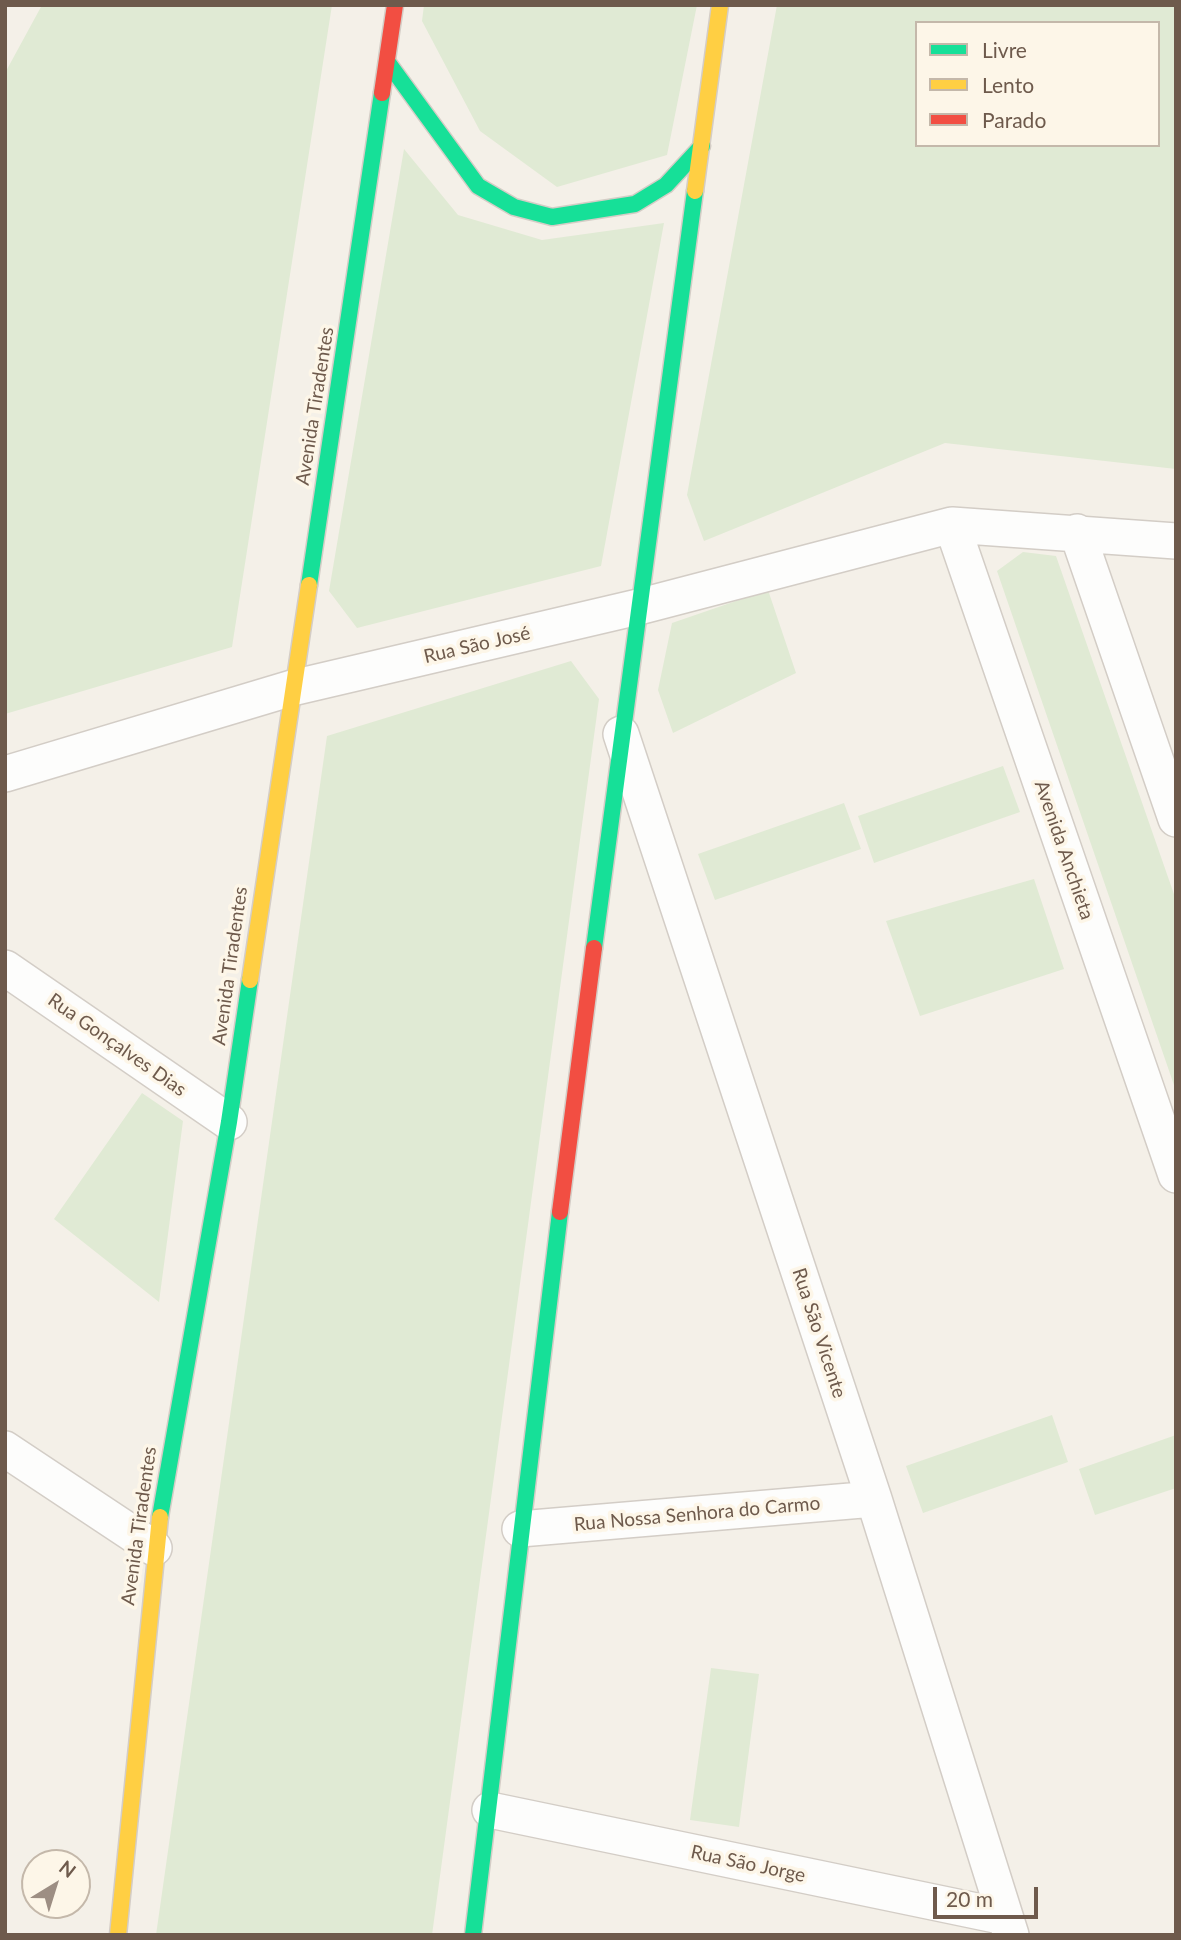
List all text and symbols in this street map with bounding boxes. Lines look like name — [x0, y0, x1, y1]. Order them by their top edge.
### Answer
legend — [915, 21, 1160, 147]
text: Livre — [982, 37, 1027, 62]
text: Lento — [982, 72, 1034, 97]
text: Parado — [982, 107, 1046, 132]
street label: Avenida Tiradentes — [291, 325, 339, 487]
street label: Rua São José — [422, 622, 532, 668]
street label: Avenida Anchieta — [1030, 777, 1098, 923]
street label: Avenida Tiradentes — [208, 885, 252, 1047]
street label: Rua Gonçalves Dias — [43, 989, 191, 1101]
street label: Rua São Vicente — [787, 1265, 851, 1401]
street label: Avenida Tiradentes — [117, 1445, 161, 1607]
street label: Rua Nossa Senhora do Carmo — [573, 1492, 821, 1536]
street label: Rua São Jorge — [689, 1841, 807, 1887]
north arrow — [21, 1849, 91, 1919]
text: N — [55, 1855, 81, 1882]
scale bar — [936, 1874, 1041, 1918]
text: 20 m — [946, 1886, 993, 1911]

